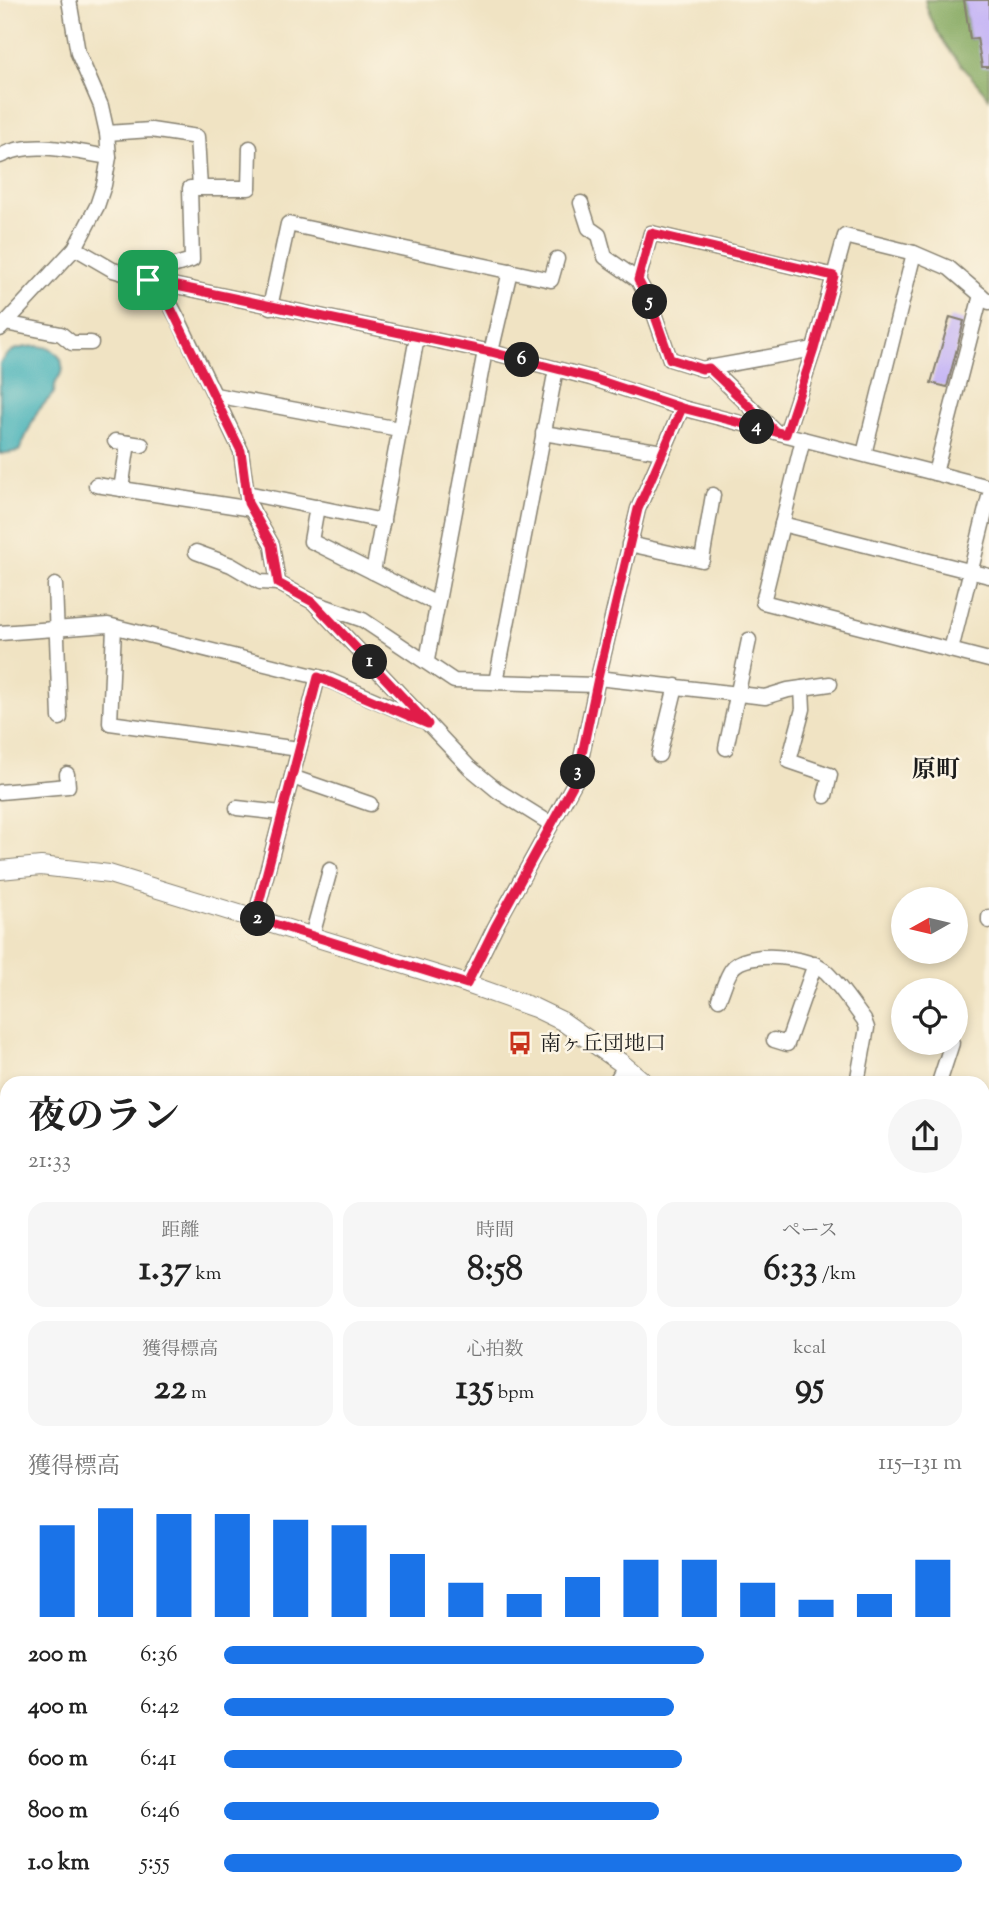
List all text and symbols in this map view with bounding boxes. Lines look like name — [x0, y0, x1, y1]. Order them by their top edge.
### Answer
pin — [118, 250, 178, 310]
icon: arrive — [129, 261, 167, 299]
pin: 5 — [632, 284, 668, 320]
text: 5 — [646, 288, 653, 315]
pin: 6 — [504, 342, 540, 378]
text: 6 — [517, 346, 526, 373]
pin: 4 — [740, 410, 774, 444]
text: 4 — [752, 413, 761, 440]
pin: 1 — [352, 644, 388, 680]
text: 1 — [366, 648, 373, 675]
pin: 3 — [560, 754, 596, 790]
district label: 原町 — [912, 754, 960, 788]
text: 3 — [574, 758, 581, 785]
north arrow — [891, 887, 968, 964]
map controls — [891, 887, 968, 1055]
pin: 2 — [240, 902, 276, 936]
text: 2 — [253, 905, 262, 932]
button: locate — [891, 978, 968, 1055]
bus stop icon: 南ヶ丘団地口 — [506, 1029, 534, 1057]
place label: 南ヶ丘団地口 — [540, 1030, 666, 1060]
text: 夜のラン — [28, 1092, 180, 1146]
button: share — [888, 1099, 962, 1173]
text: 21:33 — [28, 1145, 71, 1178]
text: 距離 — [161, 1218, 199, 1245]
text: 時間 — [476, 1218, 514, 1245]
text: ペース — [782, 1218, 838, 1245]
text: 1.37 — [139, 1245, 191, 1296]
text: 8:58 — [467, 1245, 523, 1296]
text: 6:33 — [763, 1245, 818, 1296]
text: km — [191, 1261, 222, 1288]
text: /km — [818, 1261, 856, 1288]
text: kcal — [793, 1335, 826, 1362]
text: 獲得標高 — [142, 1337, 218, 1364]
text: 心拍数 — [466, 1337, 524, 1364]
text: 95 — [795, 1362, 824, 1413]
text: 22 — [154, 1364, 187, 1415]
text: 135 — [456, 1364, 494, 1415]
text: m — [187, 1380, 207, 1407]
text: bpm — [494, 1380, 534, 1407]
text: 115–131 m — [878, 1447, 962, 1480]
text: 獲得標高 — [28, 1451, 120, 1484]
text: 200 m — [28, 1639, 87, 1672]
text: 6:36 — [140, 1639, 178, 1672]
text: 400 m — [28, 1691, 88, 1724]
text: 6:42 — [140, 1691, 180, 1724]
text: 600 m — [28, 1743, 88, 1776]
text: 6:41 — [140, 1743, 177, 1776]
text: 800 m — [28, 1795, 88, 1828]
text: 6:46 — [140, 1795, 180, 1828]
text: 1.0 km — [28, 1847, 90, 1880]
text: 5:55 — [140, 1847, 170, 1880]

